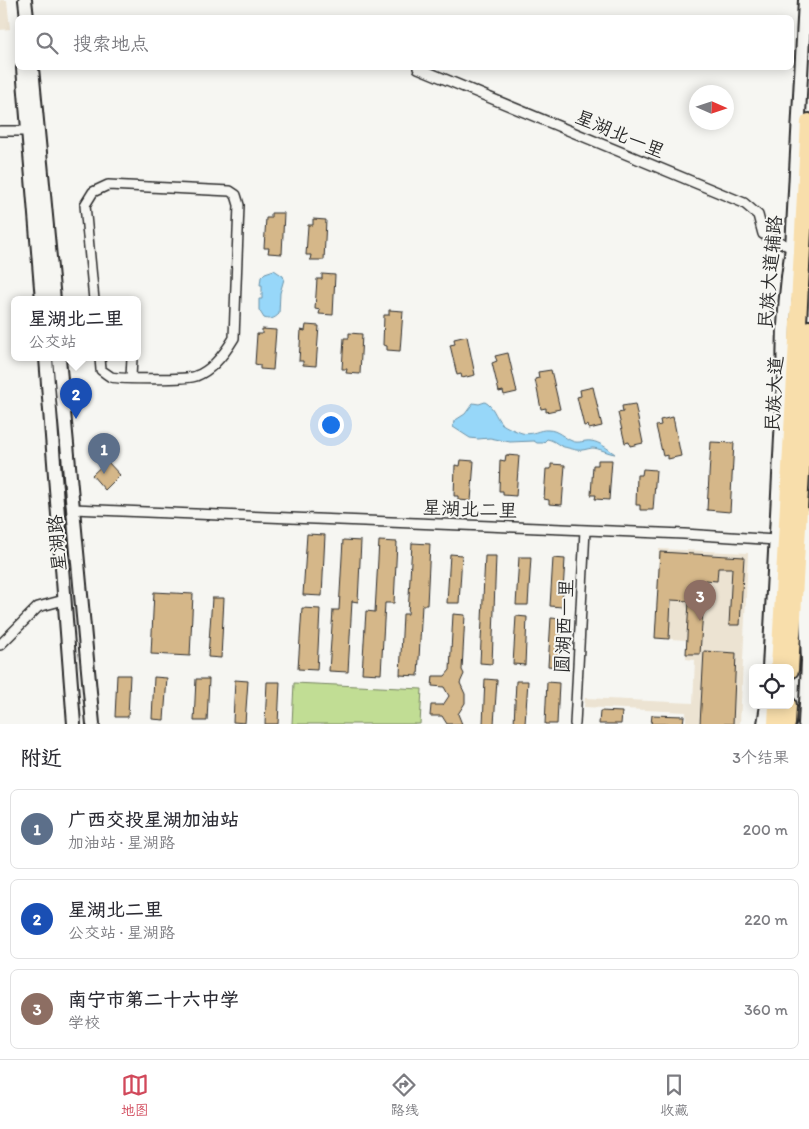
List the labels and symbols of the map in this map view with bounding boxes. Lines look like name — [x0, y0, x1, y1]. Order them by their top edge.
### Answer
north arrow — [689, 85, 734, 130]
street label: 星湖北一里 — [572, 105, 668, 163]
street label: 民族大道辅路 — [754, 214, 786, 330]
street label: 民族大道 — [761, 355, 787, 433]
pin: 2 — [60, 378, 92, 419]
your location — [318, 412, 344, 438]
pin: 1 — [88, 433, 120, 474]
street label: 星湖北二里 — [422, 496, 518, 522]
street label: 星湖路 — [43, 514, 71, 572]
street label: 圆湖西一里 — [550, 578, 578, 674]
pin: 3 — [684, 580, 716, 621]

